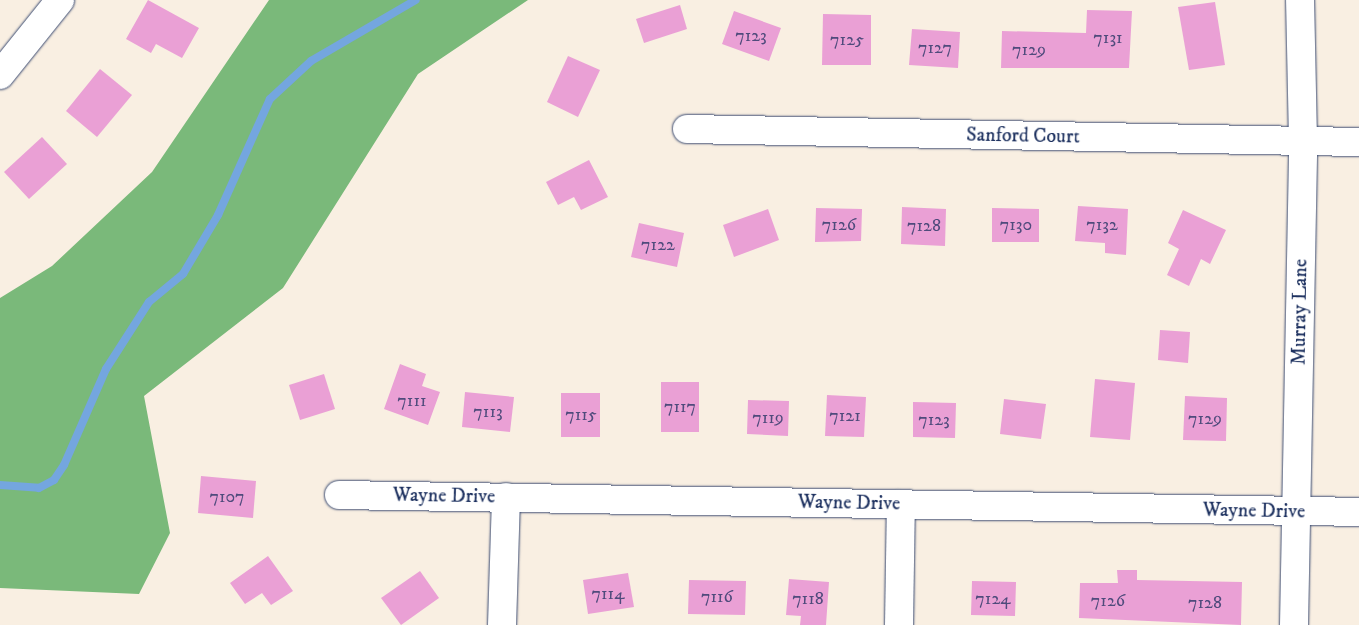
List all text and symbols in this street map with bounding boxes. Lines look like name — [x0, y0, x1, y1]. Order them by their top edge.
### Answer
house number: 7123 — [735, 25, 767, 47]
house number: 7131 — [1093, 27, 1123, 49]
house number: 7125 — [830, 29, 864, 51]
house number: 7127 — [918, 37, 952, 59]
house number: 7129 — [1012, 39, 1046, 61]
street label: Sanford Court — [966, 123, 1080, 149]
house number: 7126 — [822, 214, 856, 236]
house number: 7130 — [1000, 214, 1032, 236]
house number: 7132 — [1086, 214, 1118, 236]
house number: 7128 — [907, 215, 941, 237]
house number: 7122 — [641, 234, 675, 256]
street label: Murray Lane — [1287, 259, 1313, 365]
house number: 7111 — [397, 390, 427, 412]
house number: 7117 — [664, 396, 696, 418]
house number: 7113 — [473, 401, 503, 423]
house number: 7115 — [565, 404, 597, 426]
house number: 7121 — [829, 405, 861, 427]
house number: 7119 — [752, 407, 784, 429]
house number: 7129 — [1188, 408, 1222, 430]
house number: 7123 — [918, 409, 950, 431]
street label: Wayne Drive — [393, 483, 495, 509]
house number: 7107 — [209, 486, 245, 508]
street label: Wayne Drive — [798, 490, 900, 516]
street label: Wayne Drive — [1203, 498, 1305, 524]
house number: 7114 — [591, 583, 625, 605]
house number: 7116 — [701, 586, 733, 608]
house number: 7118 — [792, 588, 824, 610]
house number: 7124 — [975, 588, 1011, 610]
house number: 7126 — [1091, 590, 1125, 612]
house number: 7128 — [1188, 592, 1222, 614]

